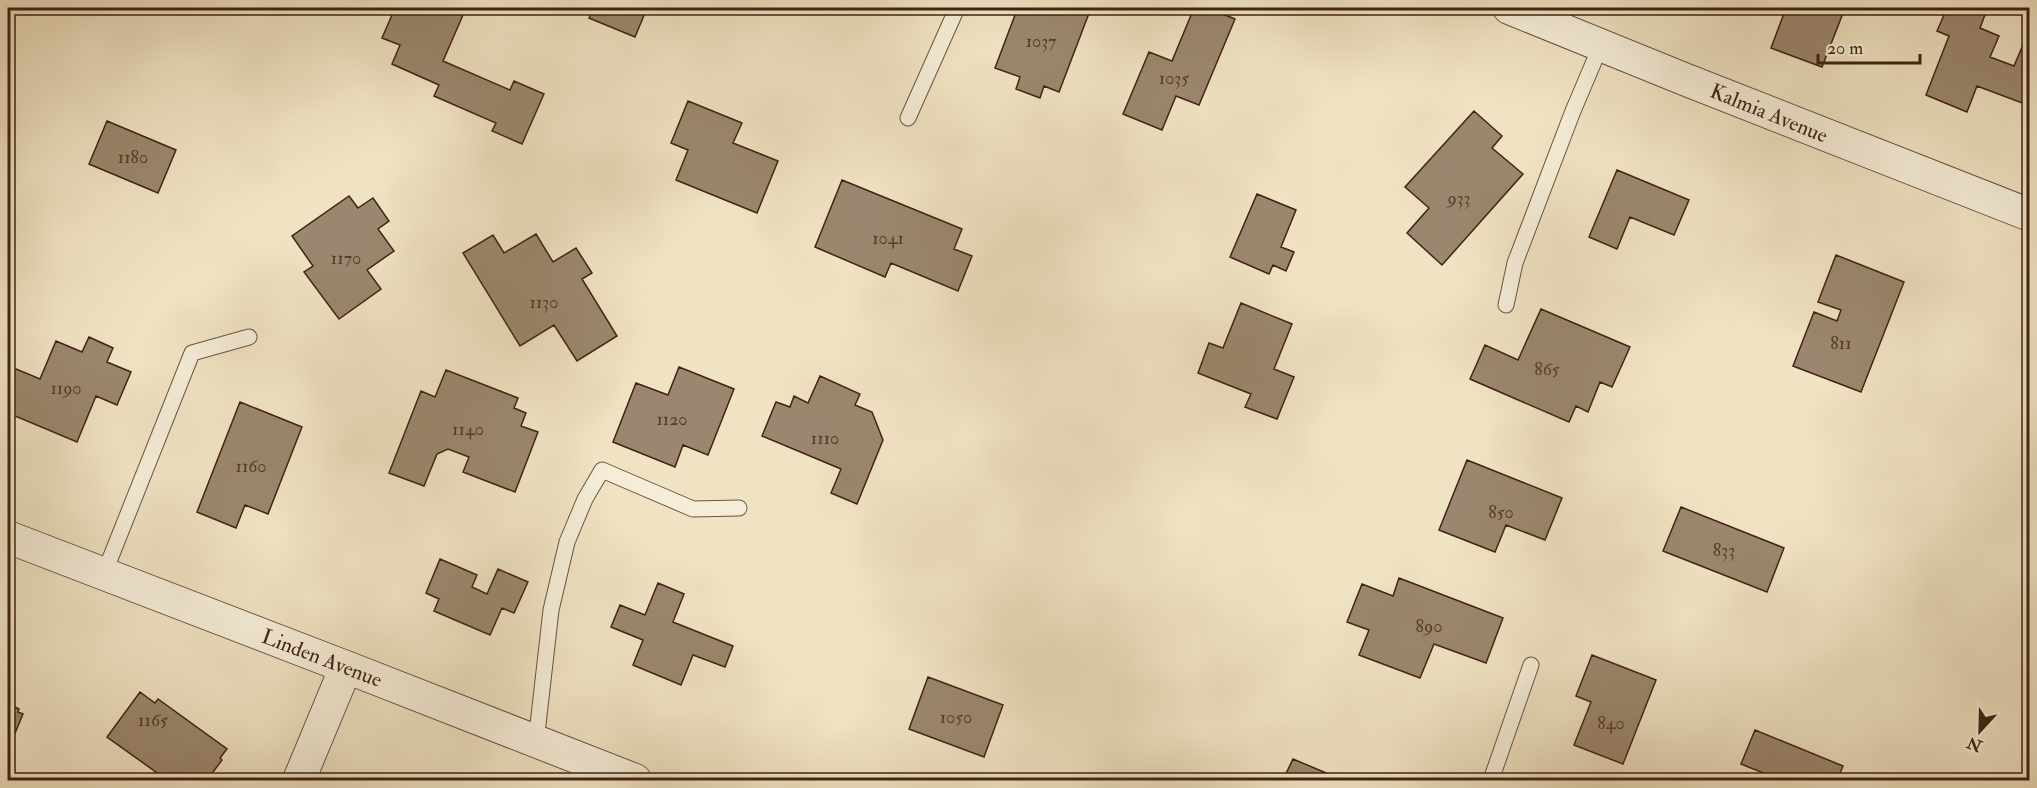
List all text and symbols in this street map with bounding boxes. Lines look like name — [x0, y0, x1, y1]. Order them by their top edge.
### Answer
scale bar — [1818, 27, 1920, 65]
house number: 1037 — [1026, 30, 1056, 53]
text: 20 m — [1827, 37, 1863, 60]
house number: 1035 — [1159, 67, 1189, 90]
street label: Kalmia Avenue — [1706, 78, 1832, 149]
house number: 1180 — [118, 146, 148, 169]
house number: 933 — [1445, 187, 1471, 210]
house number: 1041 — [872, 227, 904, 250]
house number: 1170 — [331, 247, 361, 270]
house number: 1130 — [530, 291, 559, 314]
house number: 811 — [1830, 332, 1852, 355]
house number: 865 — [1534, 358, 1560, 381]
house number: 1190 — [50, 377, 82, 400]
house number: 1120 — [656, 408, 688, 431]
house number: 1140 — [452, 418, 484, 441]
house number: 1110 — [811, 427, 839, 450]
house number: 1160 — [235, 455, 267, 478]
house number: 850 — [1488, 501, 1514, 524]
house number: 833 — [1713, 539, 1735, 562]
house number: 890 — [1416, 615, 1442, 638]
street label: Linden Avenue — [258, 623, 386, 694]
north arrow — [1950, 701, 2010, 761]
house number: 1050 — [940, 706, 972, 729]
house number: 1165 — [138, 709, 168, 732]
house number: 840 — [1597, 712, 1625, 735]
text: N — [1964, 732, 1986, 756]

